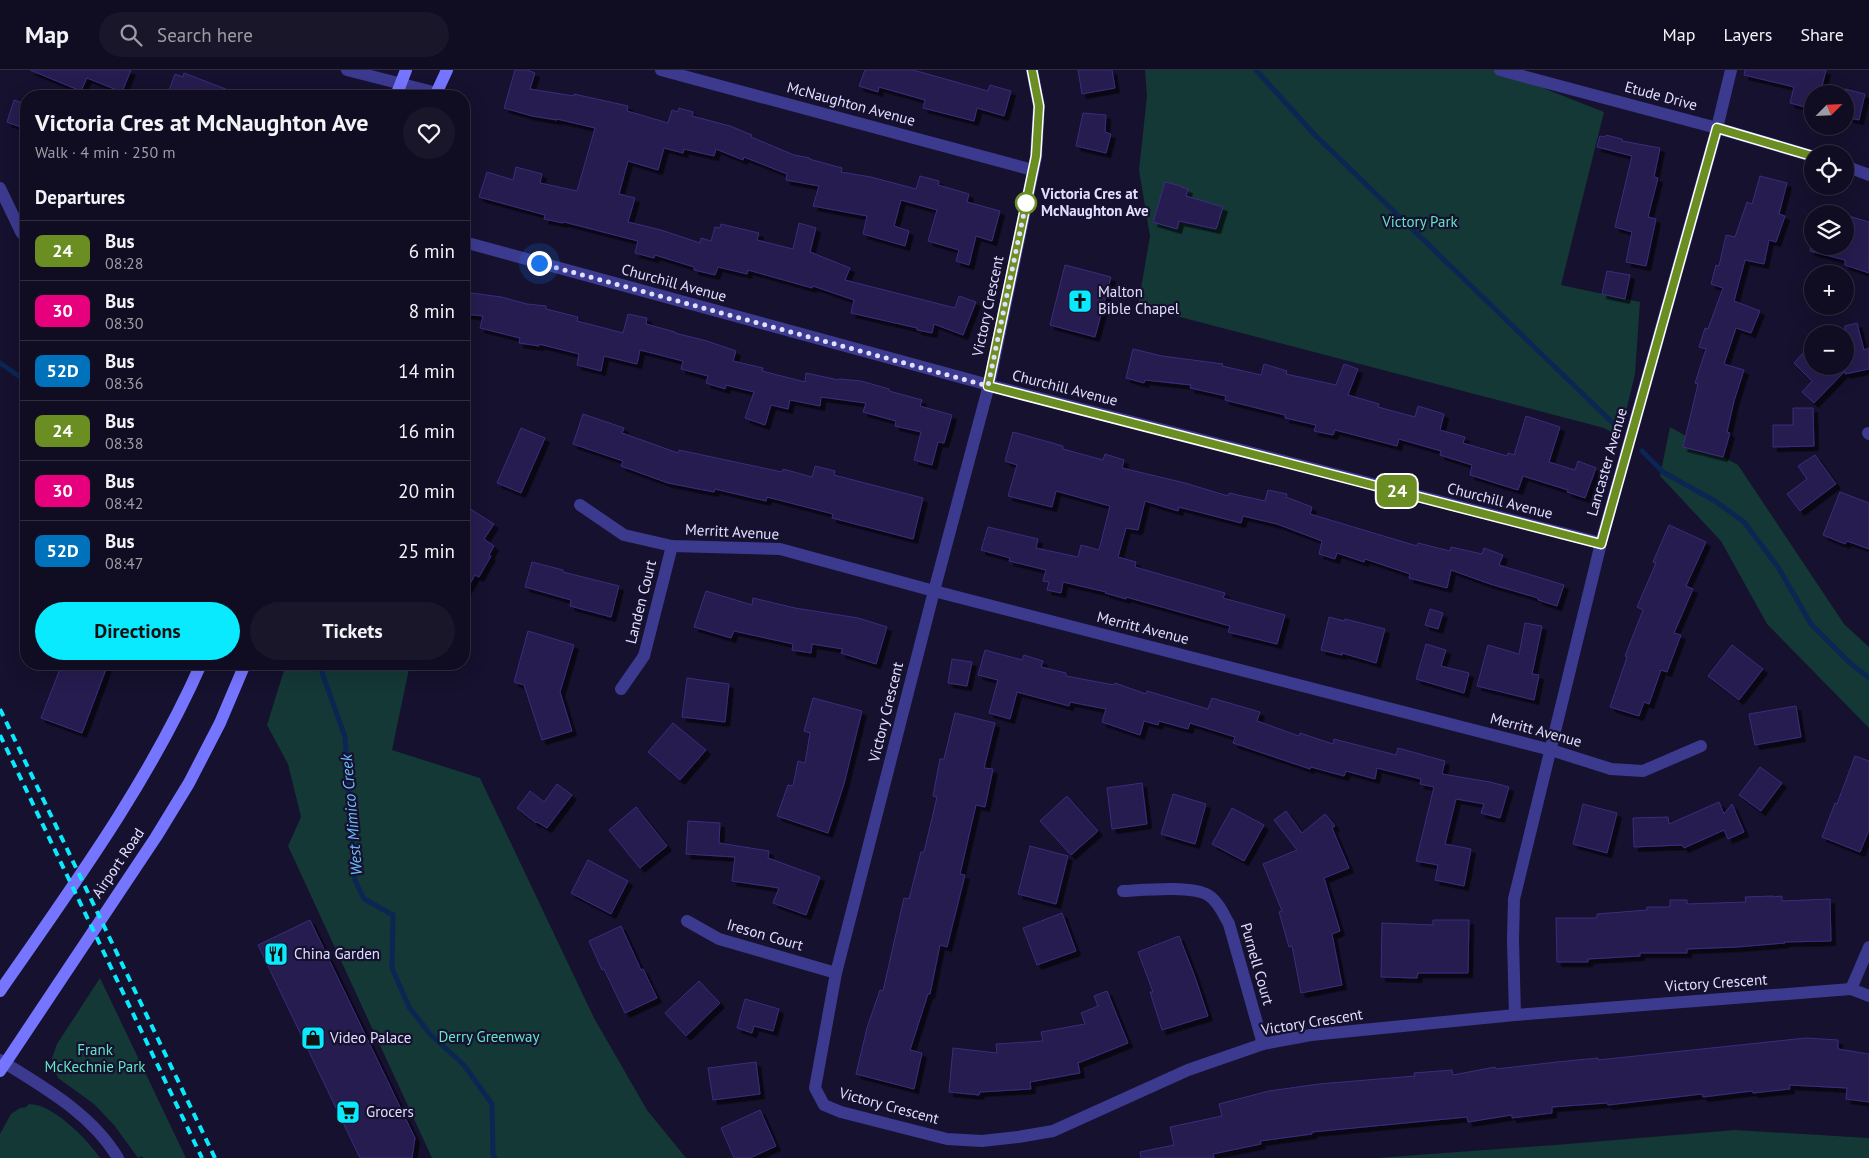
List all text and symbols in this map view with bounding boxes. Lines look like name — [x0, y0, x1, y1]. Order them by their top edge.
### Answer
search box — [99, 12, 449, 57]
text: Map — [25, 19, 69, 50]
icon: search — [117, 21, 145, 49]
text: Search here — [157, 23, 253, 47]
text: Map — [1663, 23, 1695, 46]
text: Layers — [1723, 23, 1772, 46]
text: Share — [1800, 23, 1844, 46]
street label: McNaughton Avenue — [785, 77, 917, 130]
street label: Etude Drive — [1623, 77, 1700, 114]
north arrow — [1804, 85, 1854, 135]
map controls — [1804, 85, 1854, 375]
text: Victoria Cres at McNaughton Ave — [35, 107, 368, 138]
button: heart — [403, 107, 455, 159]
text: Walk · 4 min · 250 m — [35, 142, 175, 162]
button: locate — [1804, 145, 1854, 195]
place label: Victoria Cres at McNaughton Ave — [1040, 184, 1149, 220]
text: Departures — [35, 185, 125, 209]
marker: Victoria Cres at McNaughton Ave — [1015, 192, 1037, 214]
button: layers — [1804, 205, 1854, 255]
park label: Victory Park — [1381, 212, 1459, 231]
text: Bus — [105, 229, 134, 253]
text: 24 — [52, 239, 73, 262]
text: 6 min — [409, 239, 455, 263]
your location — [527, 251, 552, 276]
text: 08:28 — [105, 253, 143, 273]
street label: Victory Crescent — [967, 254, 1007, 359]
street label: Churchill Avenue — [619, 259, 729, 306]
button: + — [1804, 265, 1854, 315]
place label: Malton Bible Chapel — [1098, 282, 1180, 318]
church icon: Malton Bible Chapel — [1067, 288, 1093, 314]
text: Bus — [105, 289, 134, 313]
text: 30 — [52, 299, 73, 322]
text: 8 min — [409, 299, 455, 323]
text: 08:30 — [105, 313, 143, 333]
button: − — [1804, 325, 1854, 375]
text: Bus — [105, 349, 134, 373]
text: 52D — [46, 359, 79, 382]
text: 14 min — [398, 359, 455, 383]
street label: Churchill Avenue — [1010, 365, 1120, 410]
text: 08:36 — [105, 373, 143, 393]
street label: Lancaster Avenue — [1582, 406, 1631, 518]
text: Bus — [105, 409, 134, 433]
text: 24 — [52, 419, 73, 442]
text: 16 min — [398, 419, 455, 443]
text: 08:38 — [105, 433, 143, 453]
text: Bus — [105, 469, 134, 493]
line badge: 24 — [1374, 475, 1420, 507]
street label: Churchill Avenue — [1445, 478, 1555, 523]
text: 30 — [52, 479, 73, 502]
text: 20 min — [398, 479, 455, 503]
text: 24 — [1387, 479, 1407, 502]
text: 08:42 — [105, 493, 143, 513]
street label: Merritt Avenue — [684, 520, 780, 543]
text: Bus — [105, 529, 134, 553]
text: 52D — [46, 539, 79, 562]
text: 25 min — [398, 539, 455, 563]
text: 08:47 — [105, 553, 143, 573]
street label: Landen Court — [621, 558, 660, 646]
button: Directions — [35, 602, 240, 660]
button: Tickets — [250, 602, 455, 660]
street label: Merritt Avenue — [1095, 607, 1191, 648]
street label: Victory Crescent — [864, 660, 907, 765]
street label: Merritt Avenue — [1488, 708, 1584, 751]
water label: West Mimico Creek — [336, 753, 366, 876]
street label: Airport Road — [87, 824, 148, 901]
street label: Ireson Court — [725, 915, 805, 954]
street label: Purnell Court — [1237, 921, 1278, 1007]
restaurant icon: China Garden — [263, 941, 289, 967]
place label: China Garden — [294, 944, 380, 963]
street label: Victory Crescent — [1663, 969, 1768, 996]
street label: Victory Crescent — [1259, 1004, 1364, 1039]
shop icon: Video Palace — [300, 1025, 326, 1051]
park label: Derry Greenway — [438, 1027, 540, 1046]
place label: Video Palace — [329, 1028, 411, 1047]
park label: Frank McKechnie Park — [45, 1040, 146, 1076]
street label: Victory Crescent — [836, 1083, 941, 1128]
supermarket icon: Grocers — [335, 1099, 361, 1125]
place label: Grocers — [366, 1102, 414, 1121]

